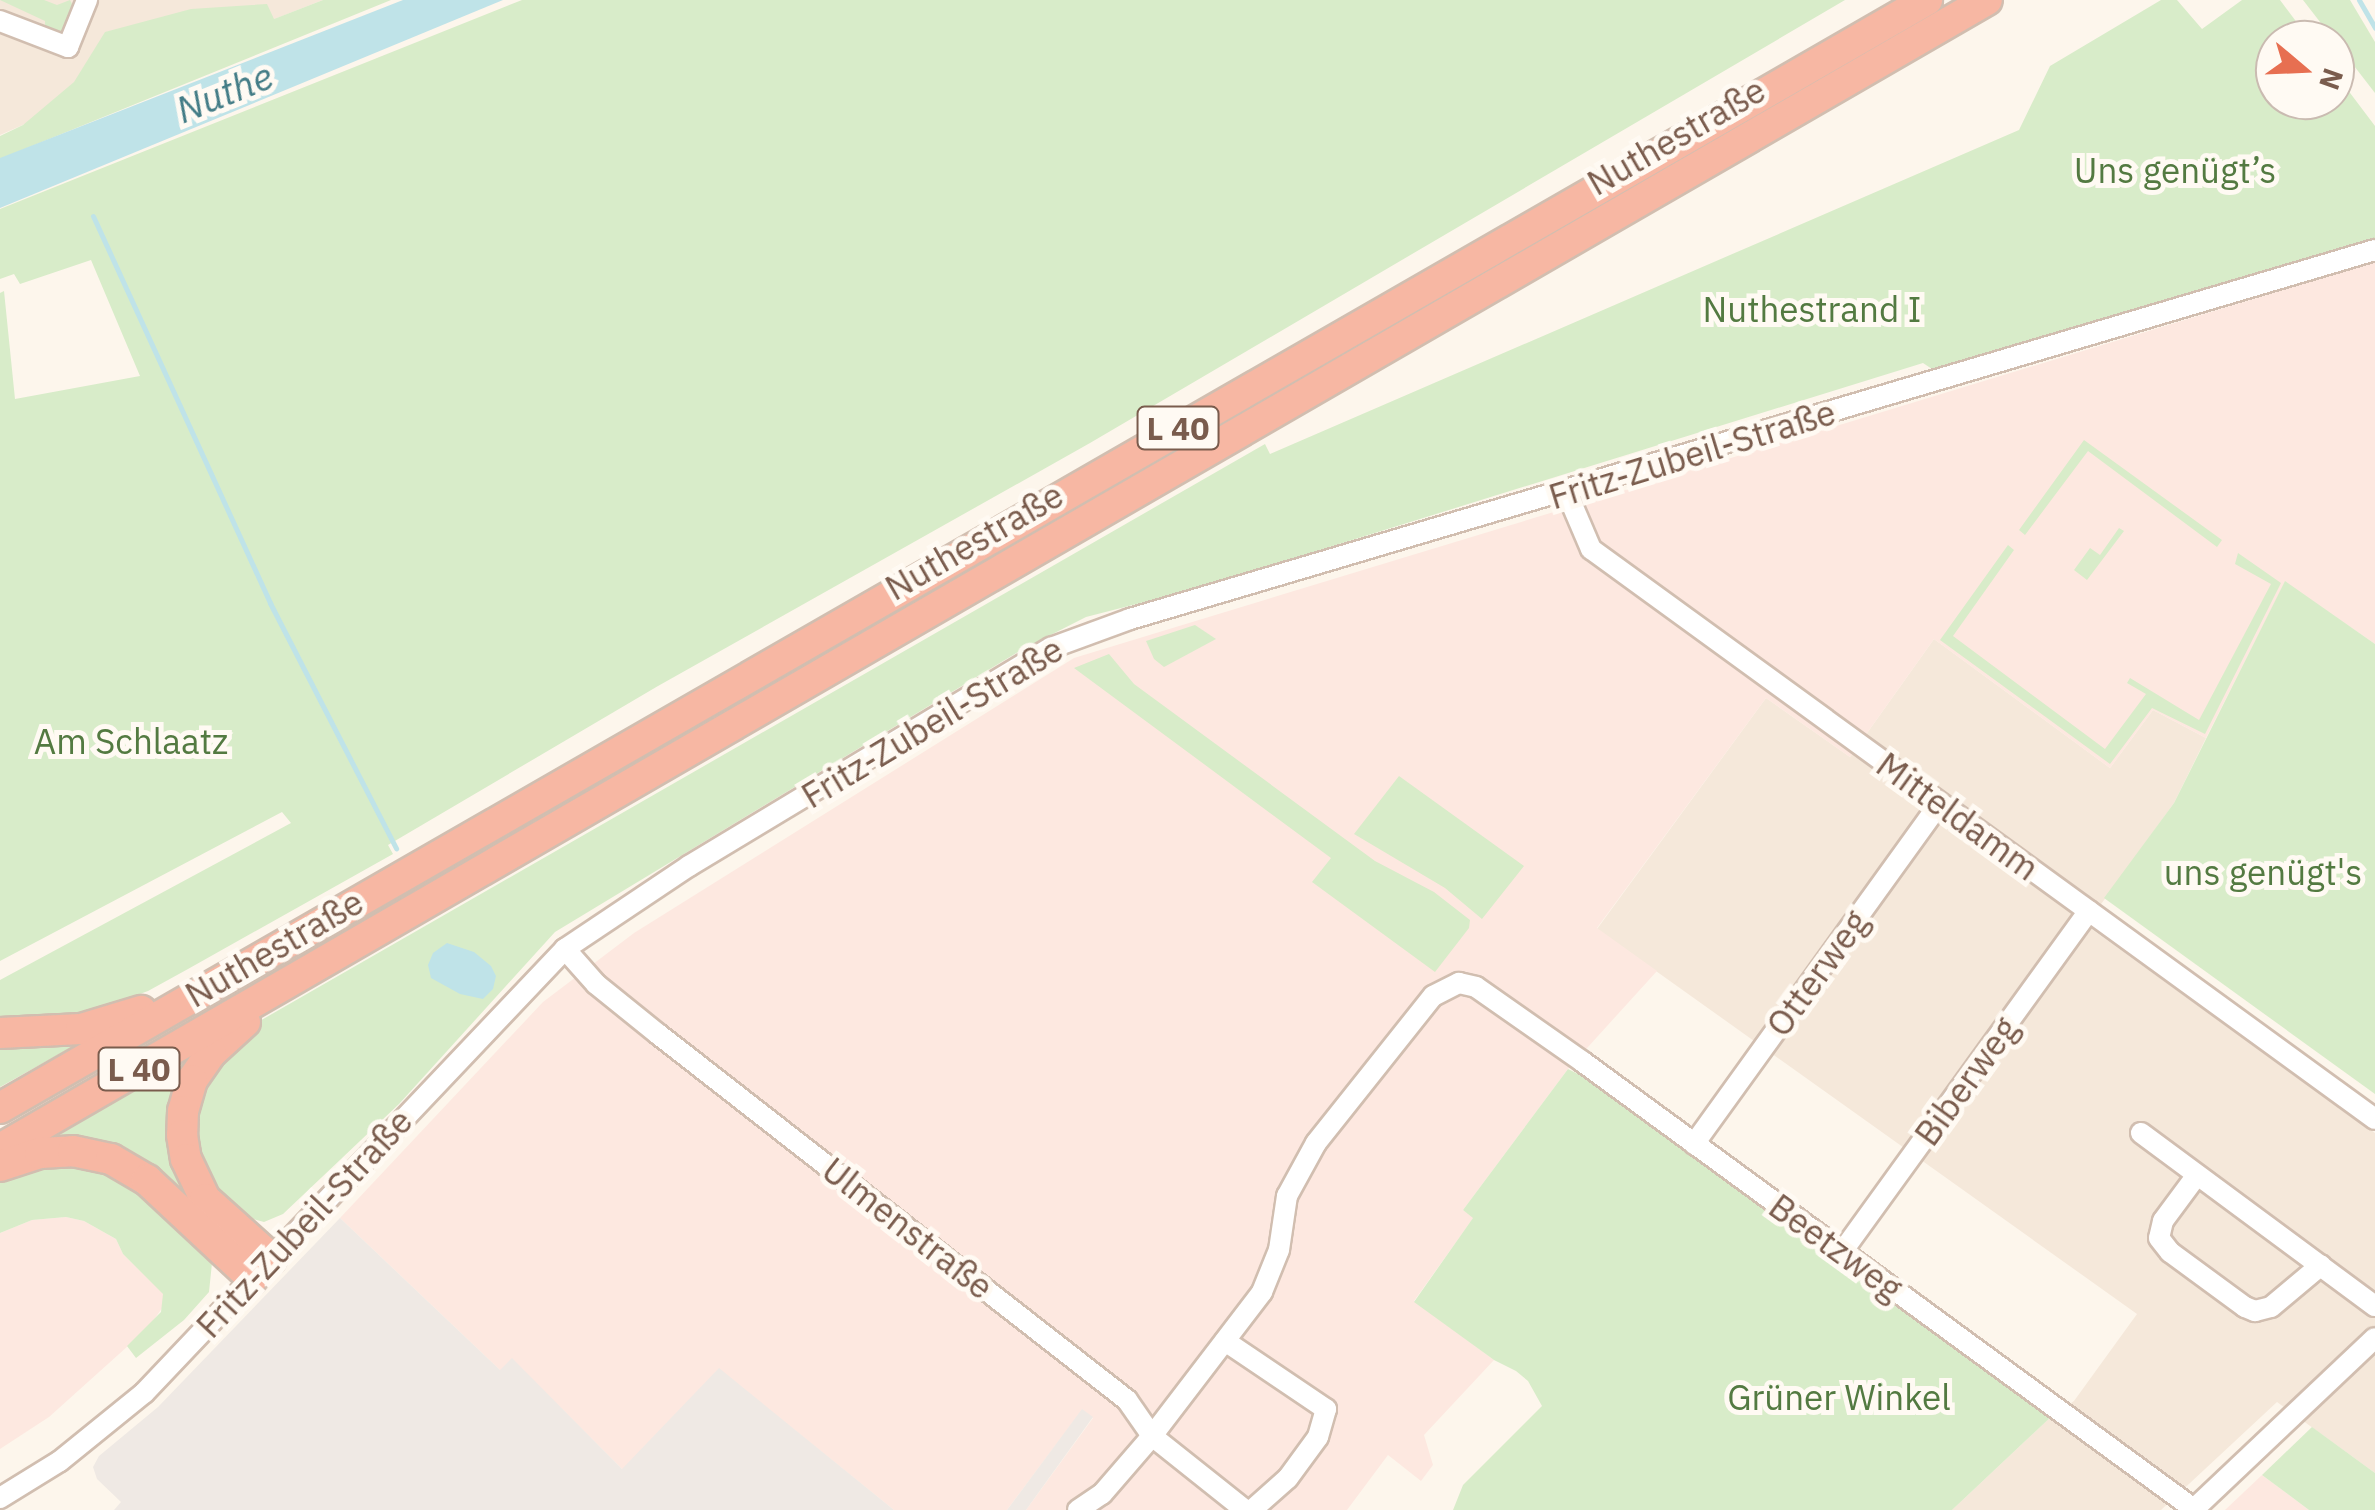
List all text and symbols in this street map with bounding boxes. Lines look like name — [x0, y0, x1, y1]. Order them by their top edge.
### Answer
north arrow — [2255, 20, 2355, 120]
water label: Nuthe — [169, 52, 279, 132]
text: N — [2311, 64, 2353, 95]
street label: Nuthestraße — [1580, 68, 1772, 204]
park label: Uns genügt’s — [2074, 149, 2276, 191]
park label: Nuthestrand I — [1703, 288, 1921, 330]
street label: Fritz-Zubeil-Straße — [1544, 390, 1840, 518]
road number: L 40 — [1136, 401, 1220, 455]
street label: Nuthestraße — [878, 473, 1070, 609]
street label: Fritz-Zubeil-Straße — [794, 627, 1070, 817]
park label: Am Schlaatz — [34, 720, 228, 762]
street label: Mitteldamm — [1869, 743, 2047, 889]
park label: uns genügt's — [2164, 851, 2362, 893]
street label: Nuthestraße — [178, 880, 370, 1016]
street label: Otterweg — [1757, 902, 1877, 1044]
street label: Biberweg — [1905, 1009, 2027, 1153]
road number: L 40 — [96, 1042, 182, 1096]
street label: Fritz-Zubeil-Straße — [187, 1100, 421, 1346]
street label: Ulmenstraße — [814, 1148, 1002, 1308]
street label: Beetzweg — [1761, 1185, 1911, 1309]
park label: Grüner Winkel — [1727, 1376, 1951, 1418]

